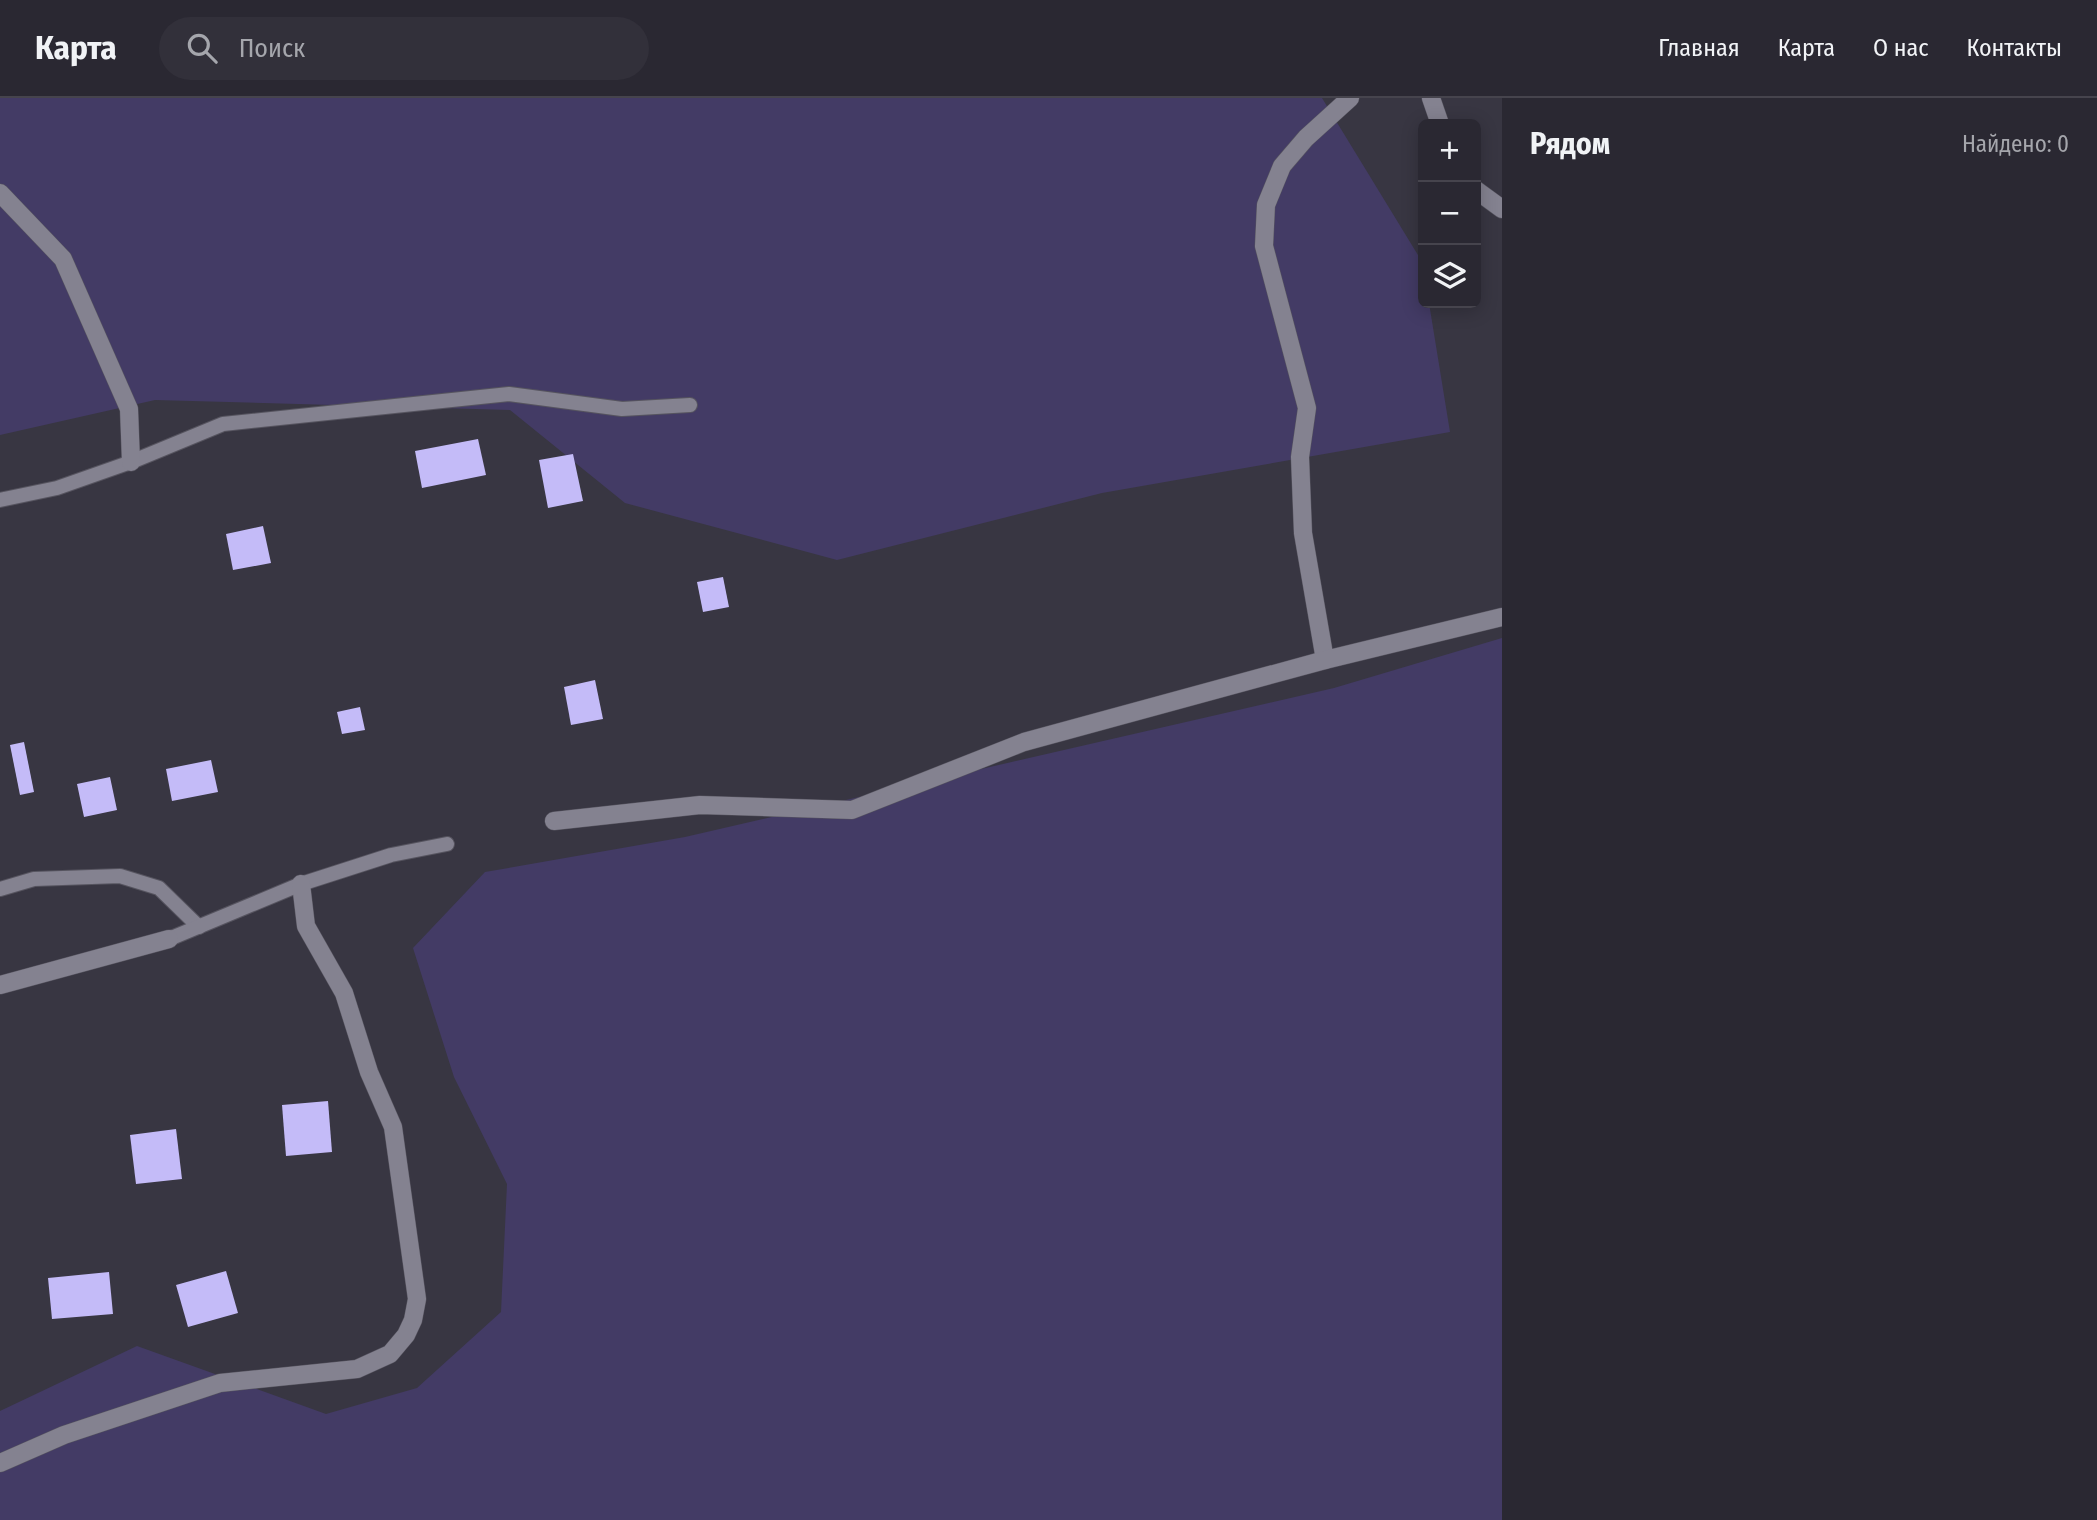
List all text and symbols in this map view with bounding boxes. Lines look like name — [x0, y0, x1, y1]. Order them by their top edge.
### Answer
search box — [159, 17, 649, 80]
text: Карта — [35, 28, 117, 68]
icon: search — [183, 29, 221, 67]
text: Поиск — [239, 33, 305, 64]
text: Главная — [1658, 34, 1740, 62]
text: Карта — [1778, 34, 1835, 62]
text: О нас — [1873, 34, 1928, 62]
text: Контакты — [1966, 34, 2062, 62]
map controls — [1418, 119, 1481, 308]
button: + — [1418, 119, 1481, 182]
text: Рядом — [1530, 126, 1610, 162]
text: Найдено: 0 — [1962, 130, 2069, 158]
button: − — [1418, 182, 1481, 245]
button: layers — [1418, 245, 1481, 308]

